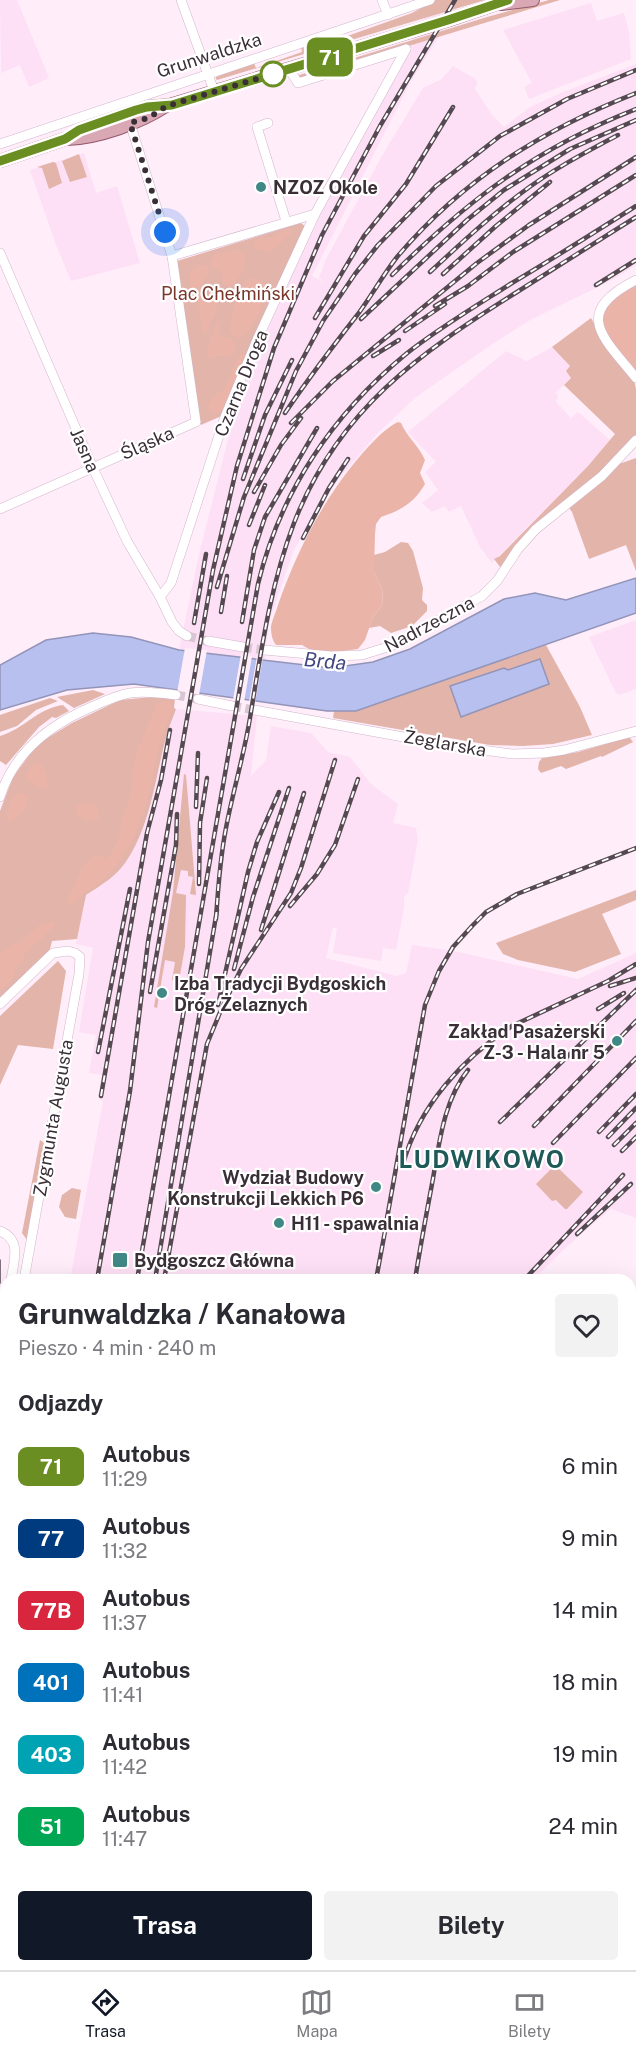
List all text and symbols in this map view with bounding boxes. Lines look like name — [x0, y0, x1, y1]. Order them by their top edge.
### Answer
street label: Grunwaldzka — [154, 28, 264, 82]
line badge: 71 — [303, 38, 357, 76]
text: 71 — [319, 45, 341, 70]
unlabelled marker — [260, 61, 286, 87]
place label: NZOZ Okole — [273, 177, 378, 198]
marker: NZOZ Okole — [254, 180, 268, 194]
your location — [150, 217, 180, 247]
park label: Plac Chełmiński — [161, 283, 295, 304]
street label: Czarna Droga — [210, 327, 272, 439]
street label: Śląska — [117, 421, 177, 464]
street label: Jasna — [66, 425, 104, 475]
street label: Nadrzeczna — [380, 592, 478, 656]
water label: Brda — [303, 647, 347, 675]
street label: Żeglarska — [402, 724, 488, 761]
place label: Izba Tradycji Bydgoskich Dróg Żelaznych — [174, 973, 386, 1015]
marker: Izba Tradycji Bydgoskich Dróg Żelaznych — [155, 986, 169, 1000]
place label: Zakład Pasażerski Z-3 - Hala nr 5 — [448, 1021, 605, 1063]
marker: Zakład Pasażerski Z-3 - Hala nr 5 — [610, 1034, 624, 1048]
street label: Zygmunta Augusta — [29, 1038, 77, 1198]
district label: LUDWIKOWO — [399, 1145, 565, 1173]
place label: Wydział Budowy Konstrukcji Lekkich P6 — [167, 1167, 364, 1209]
marker: Wydział Budowy Konstrukcji Lekkich P6 — [369, 1180, 383, 1194]
place label: H11 - spawalnia — [291, 1213, 419, 1234]
marker: H11 - spawalnia — [272, 1216, 286, 1230]
place label: Bydgoszcz Główna — [134, 1250, 294, 1271]
marker: Bydgoszcz Główna — [111, 1251, 129, 1269]
button: heart — [555, 1294, 618, 1357]
text: Grunwaldzka / Kanałowa — [18, 1297, 346, 1330]
text: Pieszo · 4 min · 240 m — [18, 1336, 216, 1360]
text: Odjazdy — [18, 1390, 103, 1416]
text: Autobus — [102, 1441, 190, 1467]
text: 6 min — [562, 1453, 618, 1479]
text: 71 — [40, 1454, 62, 1479]
text: 11:29 — [102, 1467, 148, 1491]
text: Autobus — [102, 1513, 190, 1539]
text: 9 min — [562, 1525, 618, 1551]
text: 77 — [38, 1526, 64, 1551]
text: 11:32 — [102, 1539, 147, 1563]
text: Autobus — [102, 1585, 190, 1611]
text: 14 min — [553, 1597, 618, 1623]
text: 77B — [31, 1598, 71, 1623]
text: 11:37 — [102, 1611, 147, 1635]
text: Autobus — [102, 1657, 190, 1683]
text: 18 min — [552, 1669, 618, 1695]
text: 401 — [33, 1670, 69, 1695]
text: 11:41 — [102, 1683, 143, 1707]
text: Autobus — [102, 1729, 190, 1755]
text: 19 min — [553, 1741, 618, 1767]
text: 403 — [30, 1742, 72, 1767]
text: 11:42 — [102, 1755, 147, 1779]
text: Autobus — [102, 1801, 190, 1827]
text: 24 min — [548, 1813, 618, 1839]
text: 51 — [39, 1814, 63, 1839]
text: 11:47 — [102, 1827, 147, 1851]
button: Trasa — [18, 1891, 312, 1960]
button: Bilety — [324, 1891, 618, 1960]
tab: Trasa — [85, 1986, 126, 2041]
tab: Mapa — [296, 1986, 338, 2041]
tab: Bilety — [508, 1986, 551, 2041]

